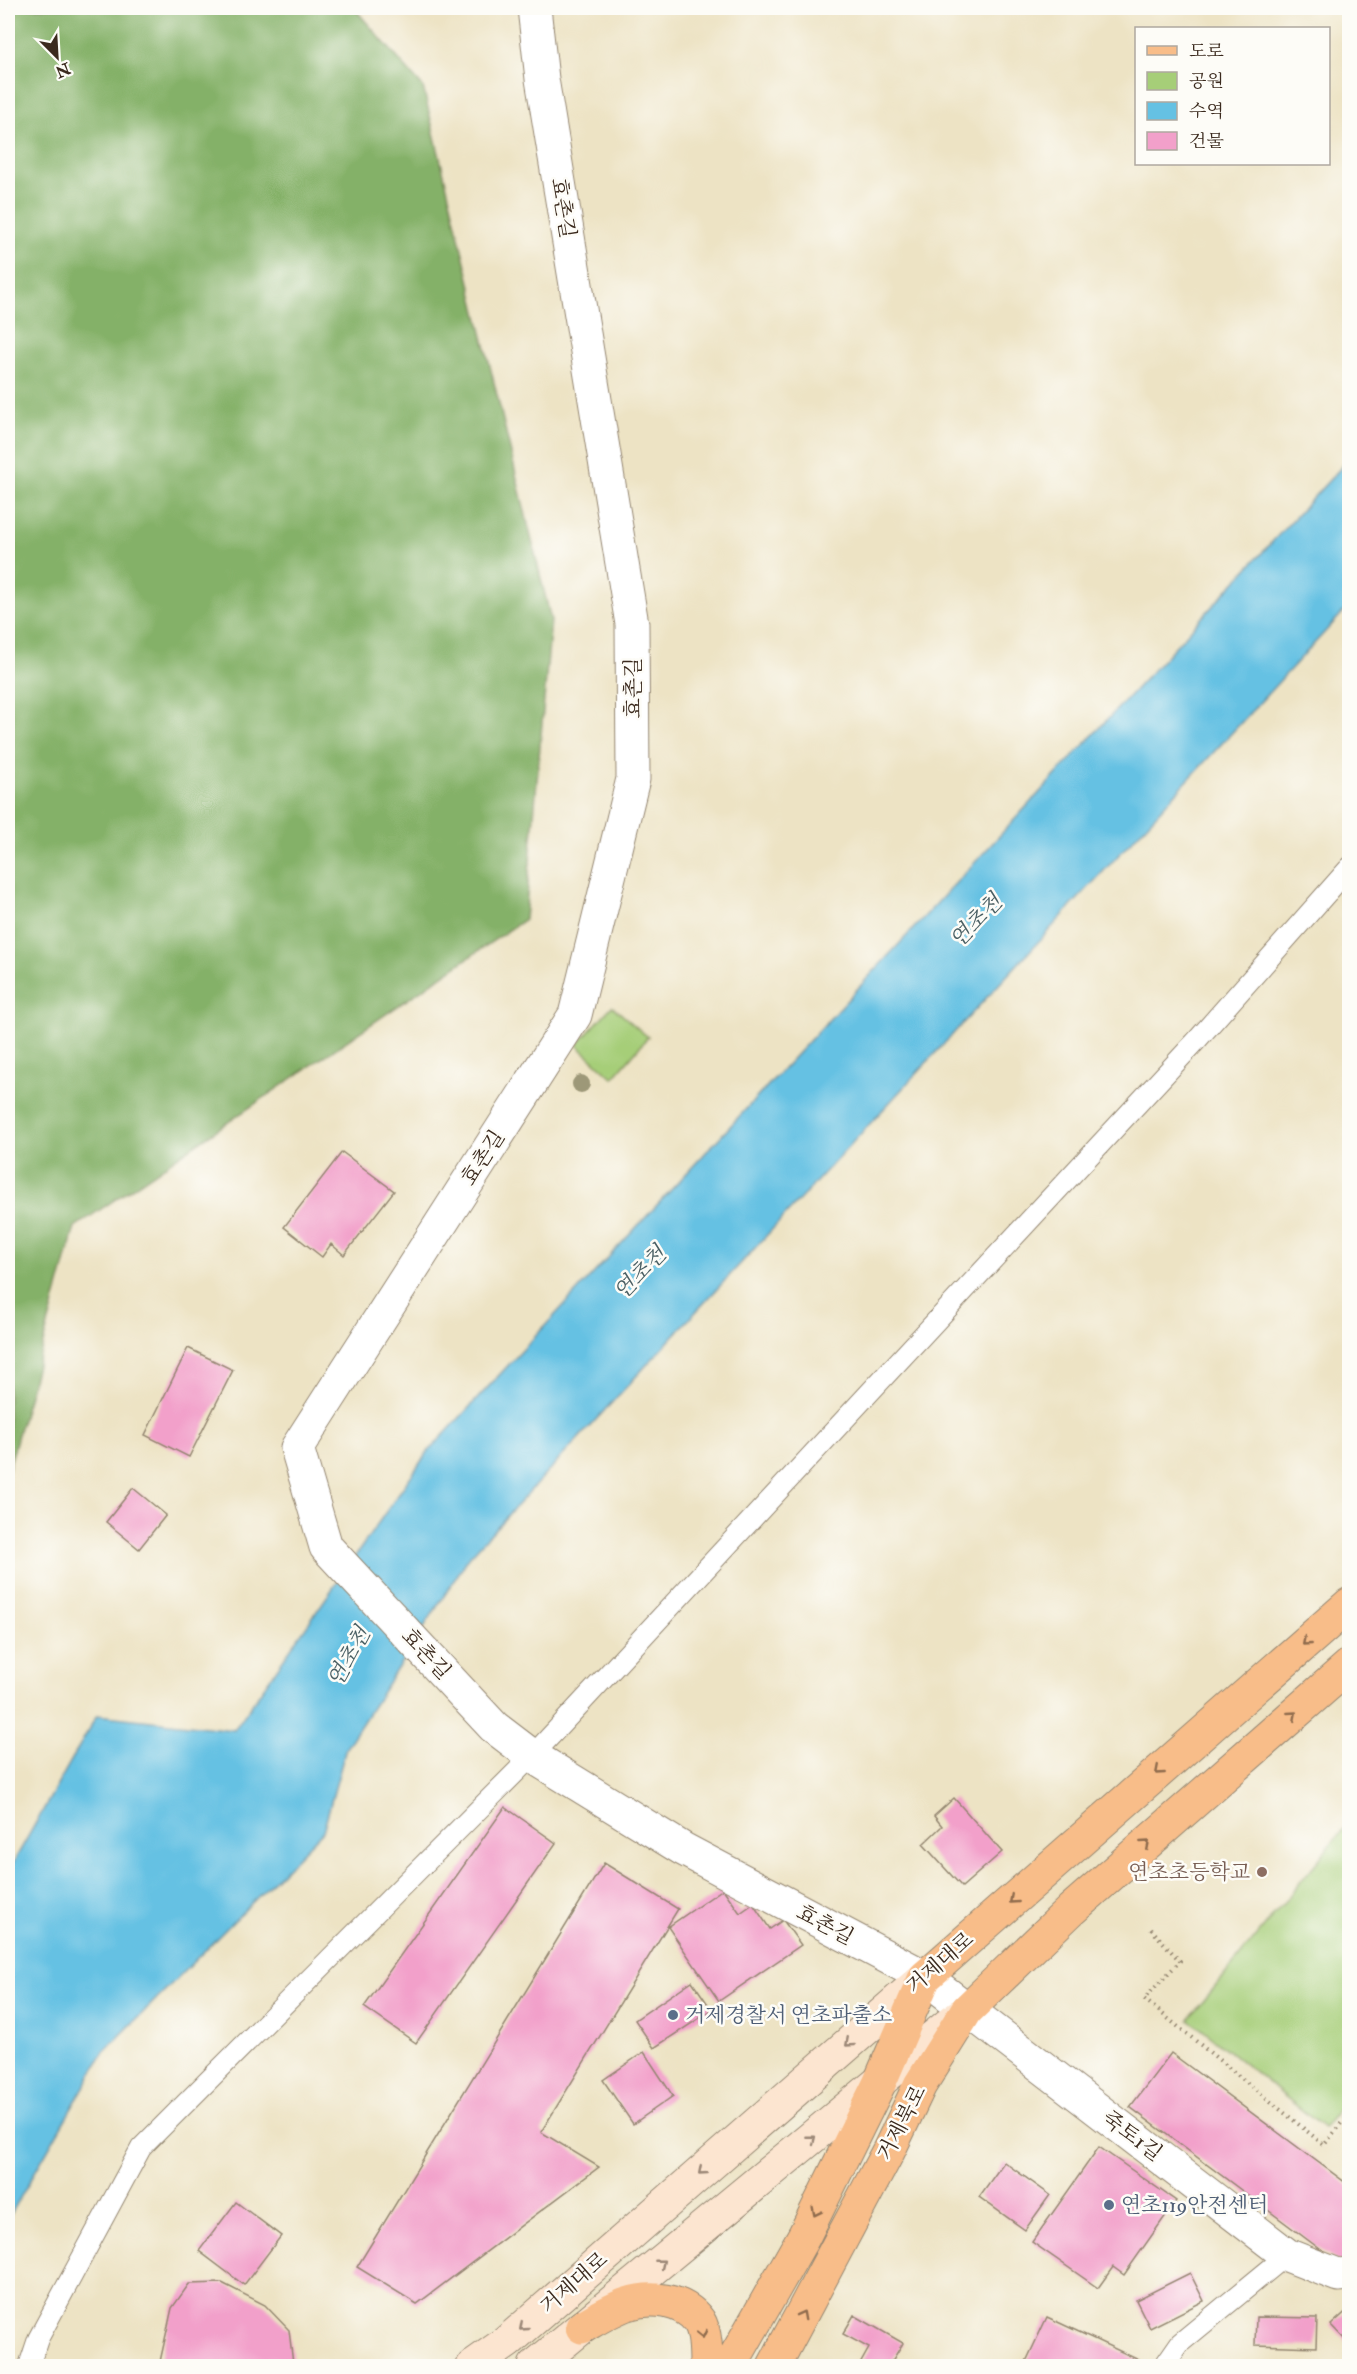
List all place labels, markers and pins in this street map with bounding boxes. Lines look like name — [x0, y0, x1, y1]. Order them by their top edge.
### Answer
place label: 연초초등학교 — [1128, 1859, 1250, 1886]
marker: 연초초등학교 — [1255, 1865, 1269, 1879]
place label: 거제경찰서 연초파출소 — [685, 2002, 892, 2029]
marker: 거제경찰서 연초파출소 — [666, 2008, 680, 2022]
place label: 연초119안전센터 — [1121, 2192, 1268, 2219]
marker: 연초119안전센터 — [1102, 2198, 1116, 2212]

